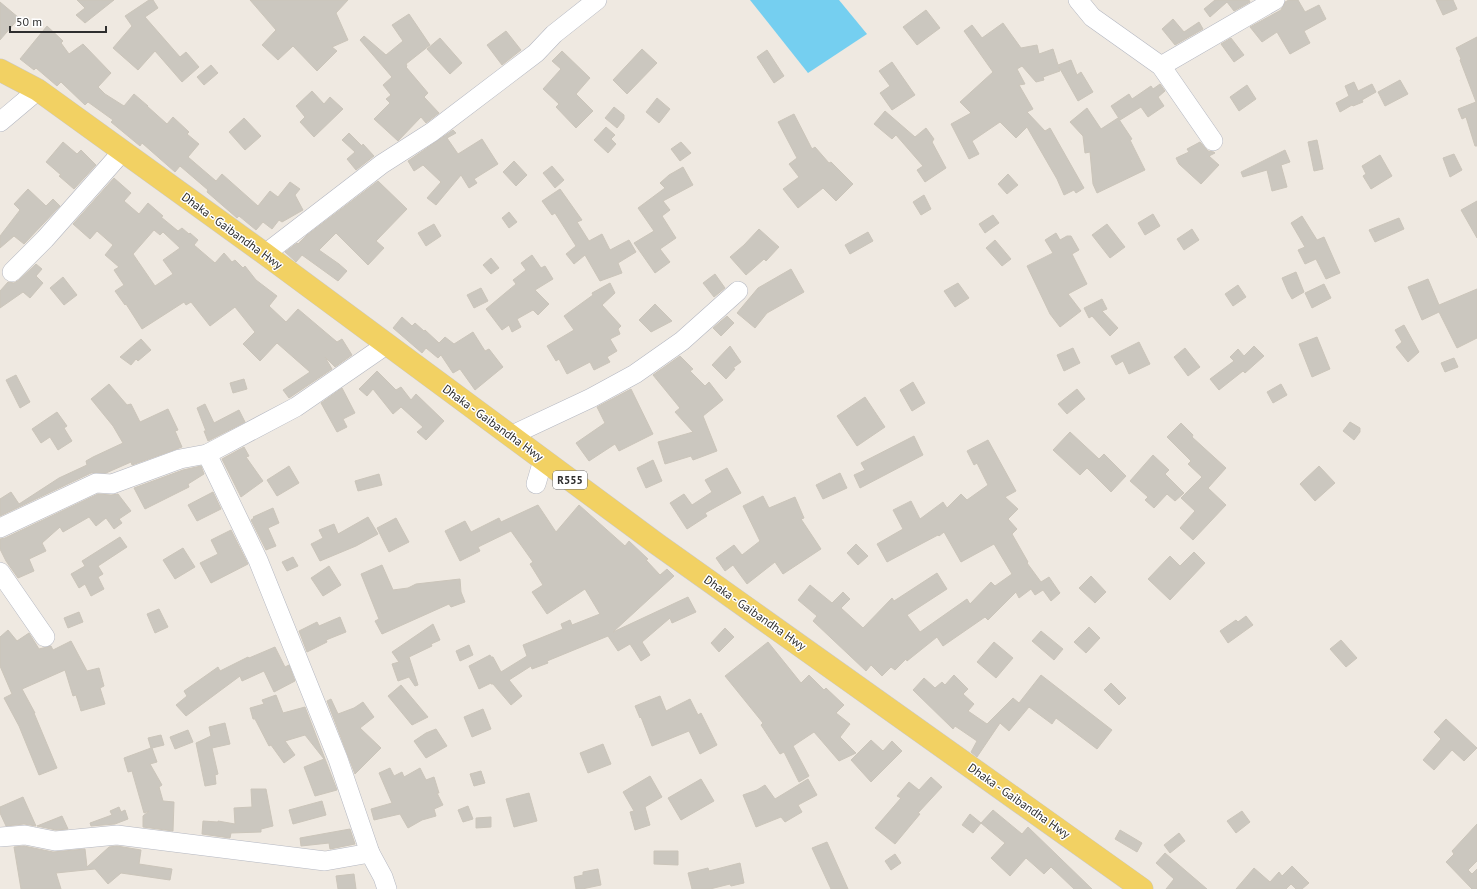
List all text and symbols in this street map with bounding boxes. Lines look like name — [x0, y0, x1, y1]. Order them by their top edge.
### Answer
scale bar — [10, 8, 106, 34]
text: 50 m — [16, 14, 42, 29]
street label: Dhaka - Gaibandha Hwy — [179, 189, 286, 272]
street label: Dhaka - Gaibandha Hwy — [440, 381, 547, 464]
road number: R555 — [553, 471, 587, 489]
street label: Dhaka - Gaibandha Hwy — [701, 572, 810, 654]
street label: Dhaka - Gaibandha Hwy — [965, 760, 1074, 842]

